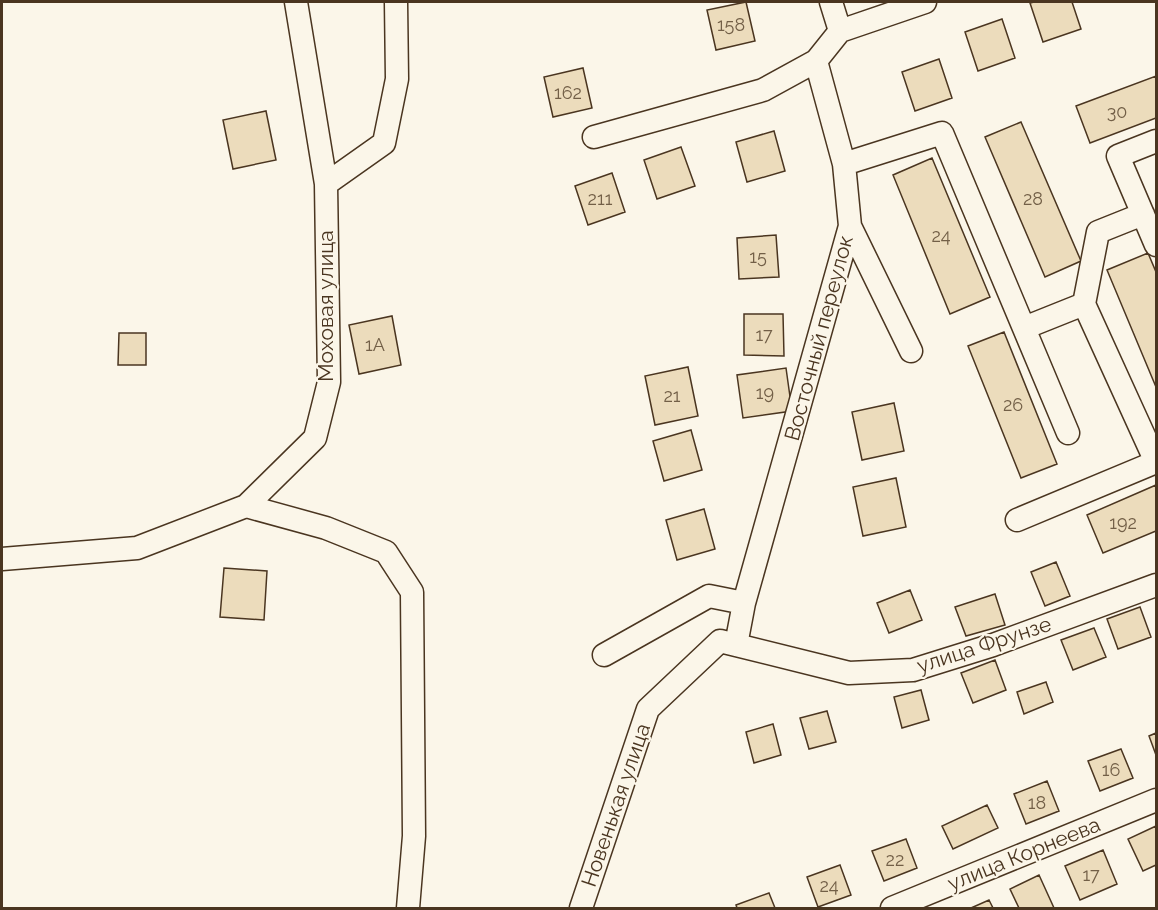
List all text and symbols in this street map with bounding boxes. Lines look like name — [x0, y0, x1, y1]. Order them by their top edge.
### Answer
house number: 158 — [717, 14, 745, 35]
house number: 162 — [554, 82, 582, 103]
house number: 30 — [1107, 101, 1127, 122]
house number: 211 — [588, 188, 613, 209]
house number: 28 — [1023, 188, 1043, 209]
house number: 24 — [931, 225, 951, 246]
street label: Моховая улица — [313, 230, 338, 382]
street label: Восточный переулок — [779, 232, 858, 443]
house number: 15 — [749, 246, 767, 267]
house number: 17 — [755, 324, 773, 345]
house number: 1А — [365, 334, 385, 355]
house number: 19 — [756, 382, 774, 403]
house number: 21 — [663, 385, 681, 406]
house number: 26 — [1003, 394, 1023, 415]
house number: 192 — [1109, 512, 1137, 533]
street label: улица Фрунзе — [913, 611, 1054, 678]
street label: Новенькая улица — [576, 720, 655, 890]
house number: 16 — [1102, 759, 1120, 780]
house number: 18 — [1028, 792, 1046, 813]
street label: улица Корнеева — [944, 812, 1104, 896]
house number: 22 — [886, 849, 904, 870]
house number: 17 — [1082, 864, 1100, 885]
house number: 24 — [819, 875, 839, 896]

